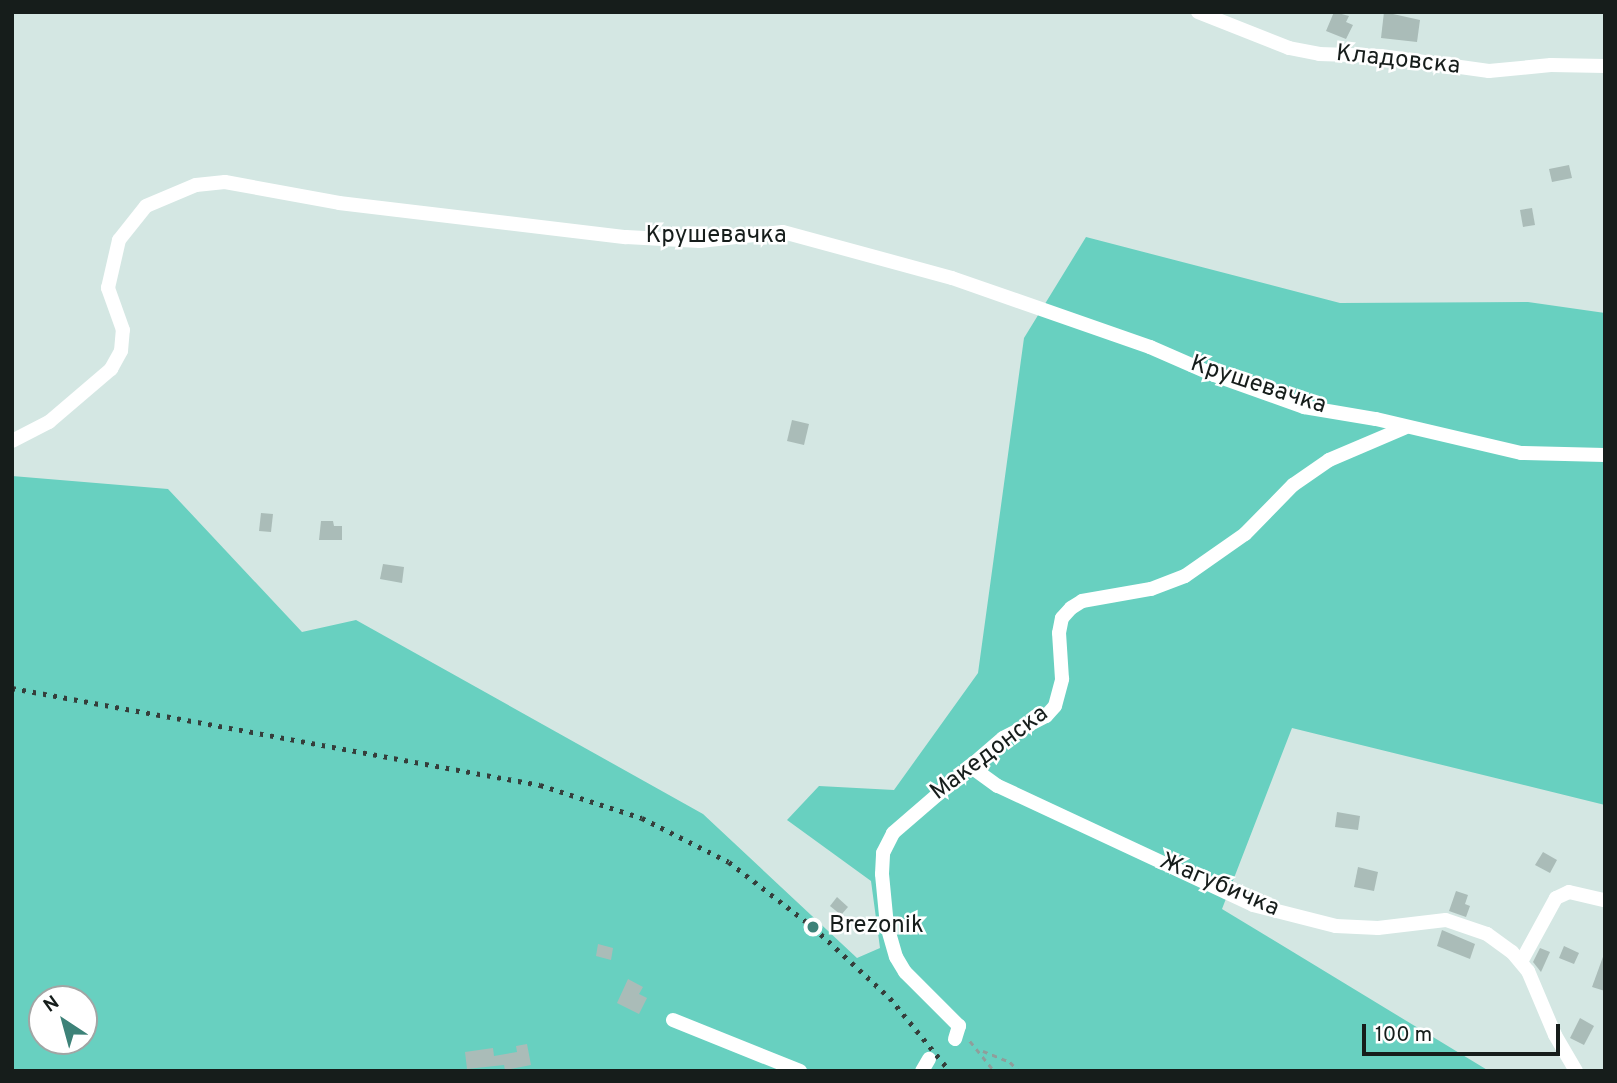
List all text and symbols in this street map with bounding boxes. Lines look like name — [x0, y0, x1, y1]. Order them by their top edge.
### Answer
street label: Кладовска — [1334, 40, 1462, 82]
street label: Крушевачка — [645, 223, 787, 251]
street label: Крушевачка — [1186, 350, 1330, 422]
street label: Македонска — [925, 700, 1055, 808]
street label: Жагубичка — [1155, 848, 1283, 924]
place label: Brezonik — [829, 913, 924, 941]
marker: Brezonik — [803, 917, 823, 937]
north arrow — [28, 985, 98, 1055]
text: N — [39, 991, 64, 1018]
scale bar — [1365, 1010, 1563, 1054]
text: 100 m — [1375, 1022, 1432, 1049]

